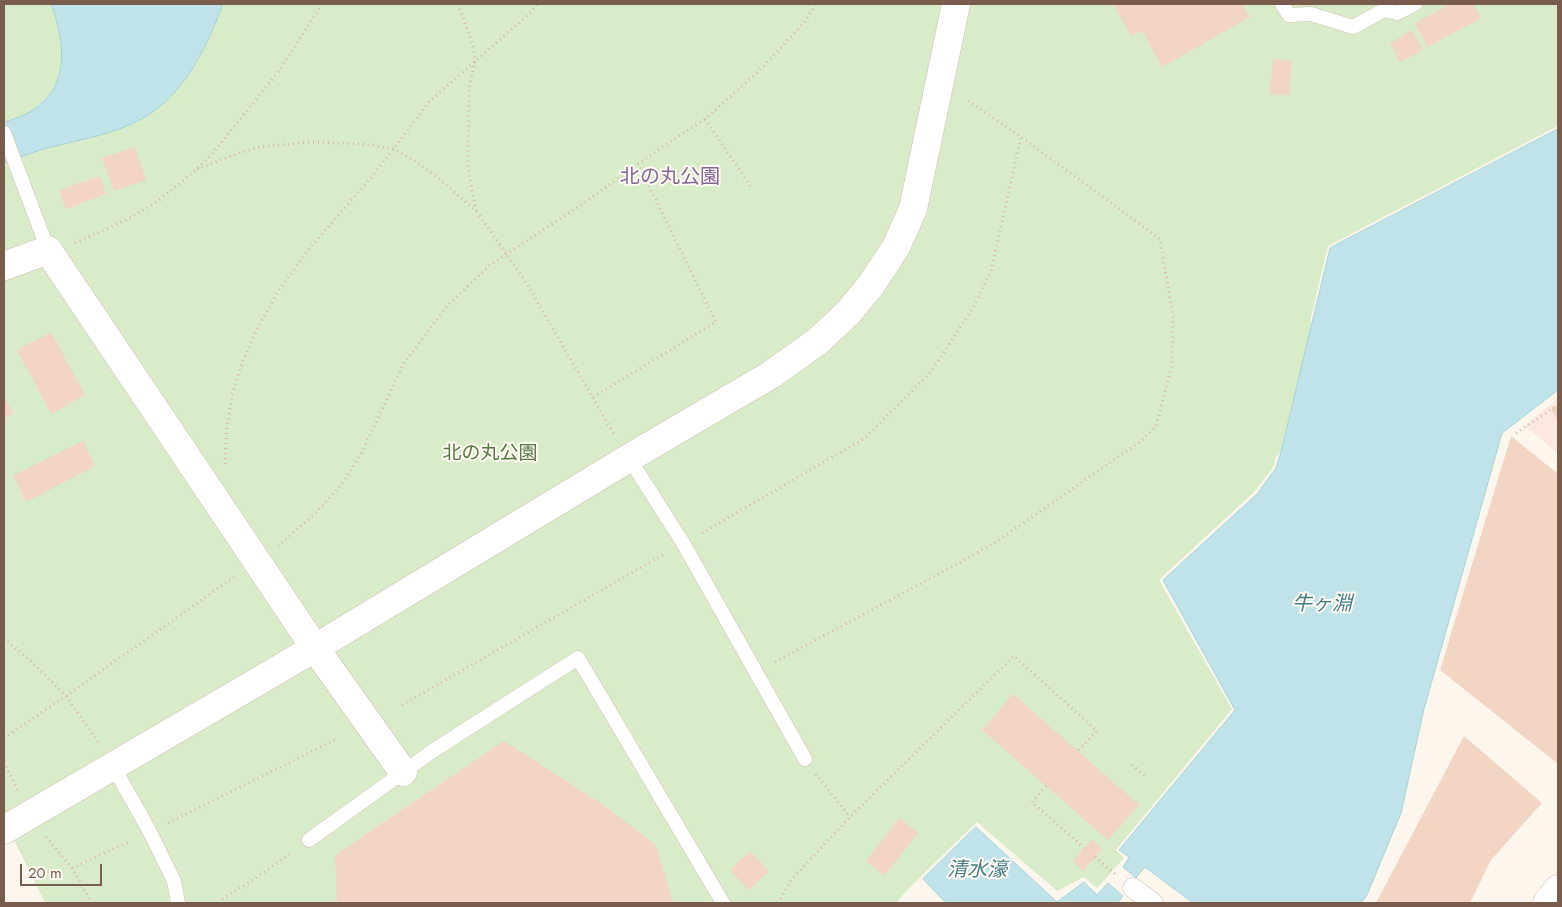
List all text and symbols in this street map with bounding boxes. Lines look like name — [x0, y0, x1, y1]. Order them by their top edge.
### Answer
district label: 北の丸公園 — [620, 166, 720, 190]
park label: 北の丸公園 — [443, 443, 537, 465]
water label: 牛ヶ淵 — [1292, 593, 1352, 617]
scale bar — [22, 854, 105, 886]
water label: 清水濠 — [947, 859, 1007, 883]
text: 20 m — [28, 862, 62, 884]

